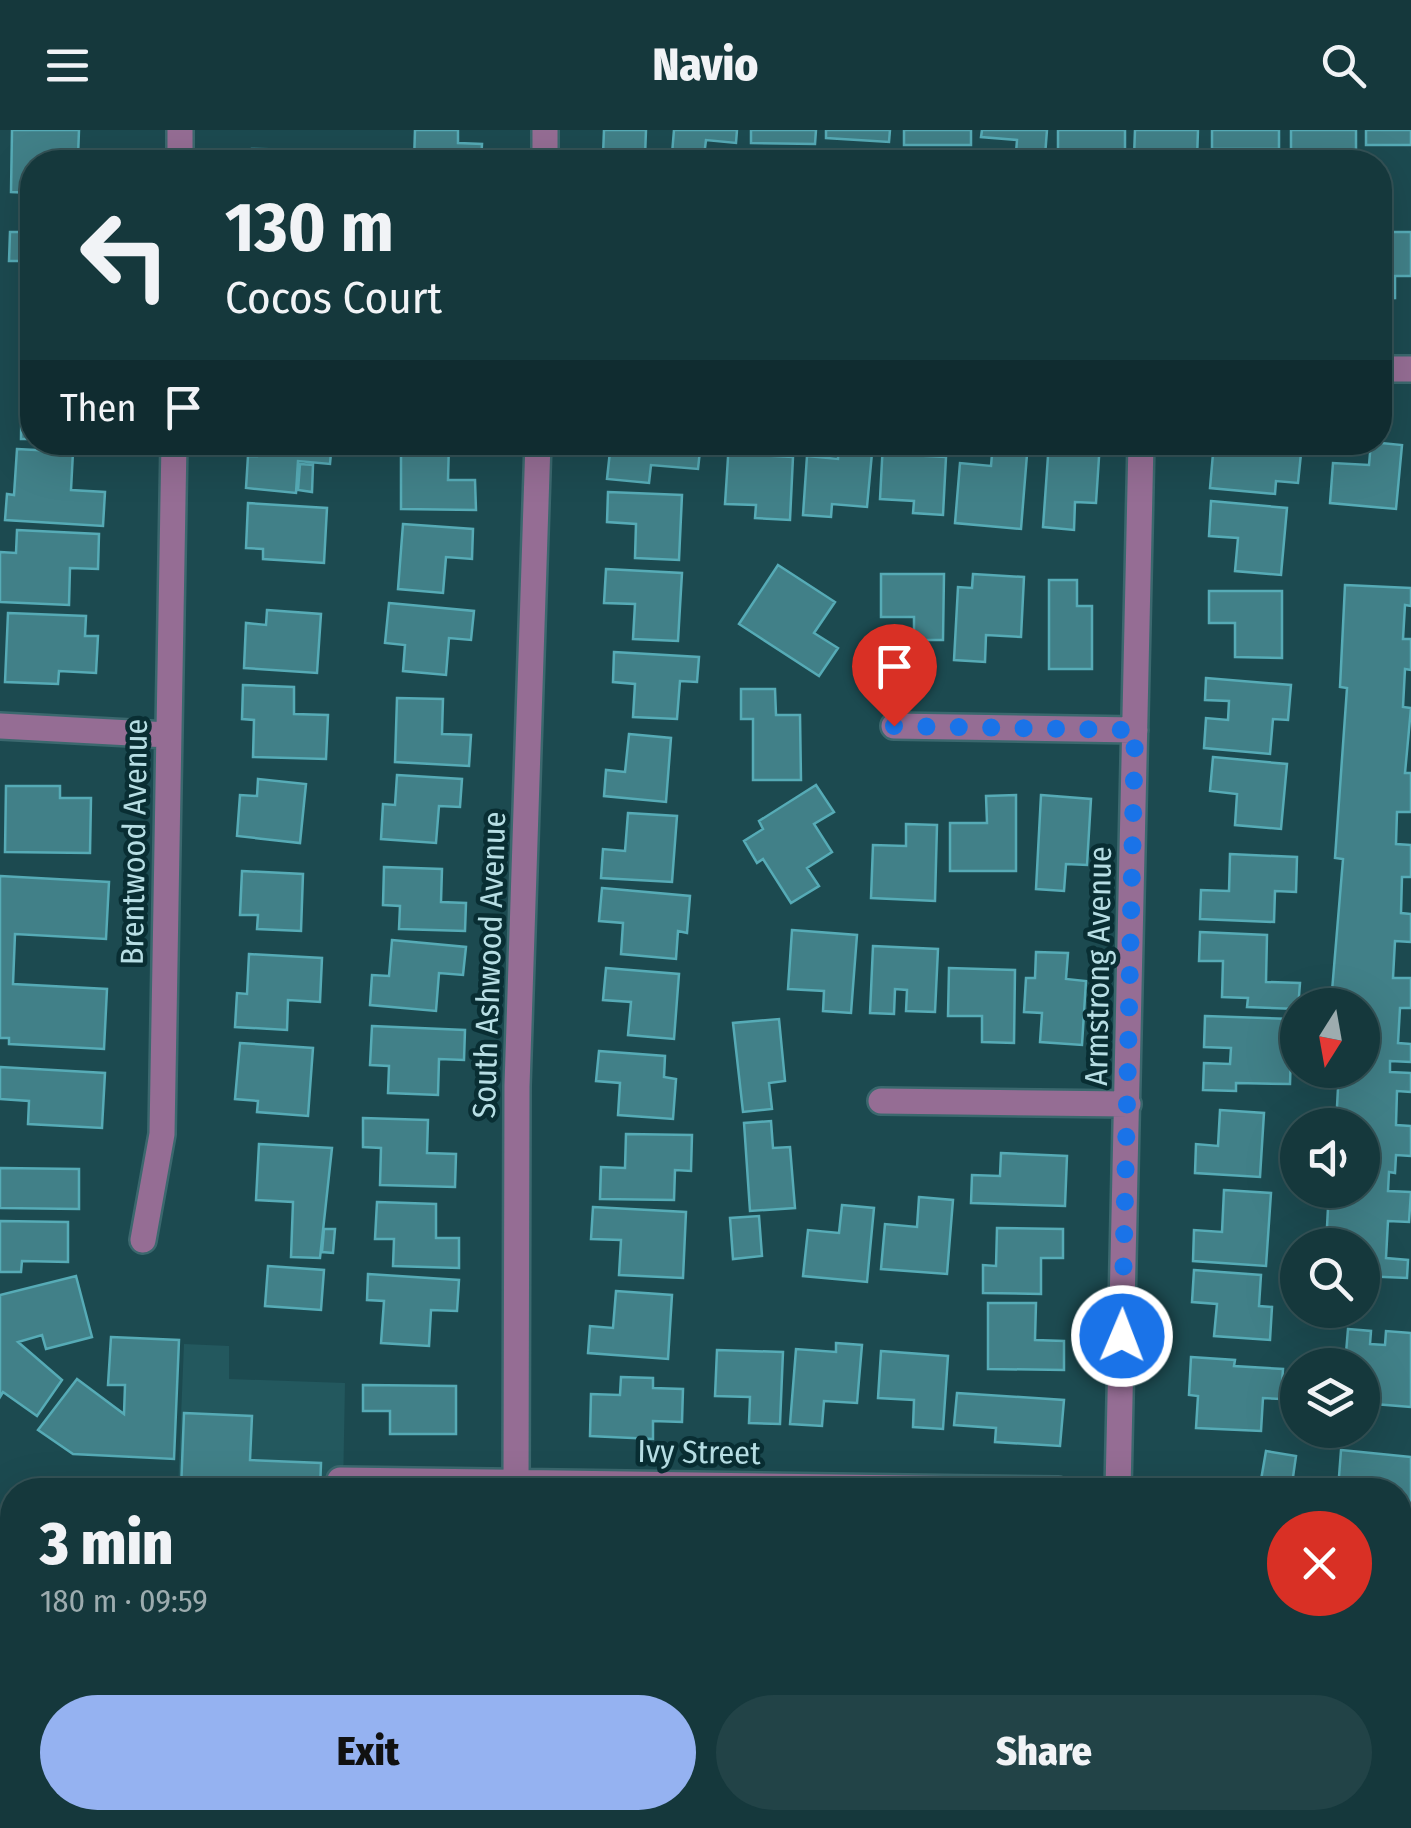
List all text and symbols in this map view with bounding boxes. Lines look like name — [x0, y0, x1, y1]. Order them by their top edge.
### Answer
icon: menu — [40, 38, 95, 93]
text: Navio — [653, 38, 758, 92]
icon: search — [1316, 38, 1371, 93]
text: 130 m — [225, 186, 394, 270]
icon: left — [60, 190, 190, 320]
text: Cocos Court — [225, 271, 442, 325]
icon: arrive — [156, 380, 211, 435]
text: Then — [60, 385, 136, 431]
pin — [852, 624, 937, 727]
icon: arrive — [867, 639, 922, 694]
street label: Brentwood Avenue — [113, 718, 155, 966]
street label: South Ashwood Avenue — [465, 811, 513, 1119]
street label: Armstrong Avenue — [1077, 846, 1119, 1086]
north arrow — [1280, 988, 1380, 1088]
map controls — [1280, 988, 1380, 1448]
button: sound — [1280, 1108, 1380, 1208]
button: search — [1280, 1228, 1380, 1328]
position arrow — [1070, 1284, 1174, 1388]
button: layers — [1280, 1348, 1380, 1448]
street label: Ivy Street — [637, 1432, 761, 1472]
text: 3 min — [40, 1508, 173, 1580]
button: close — [1267, 1511, 1372, 1616]
text: 180 m · 09:59 — [40, 1582, 208, 1620]
button: Exit — [40, 1695, 696, 1810]
button: Share — [716, 1695, 1372, 1810]

